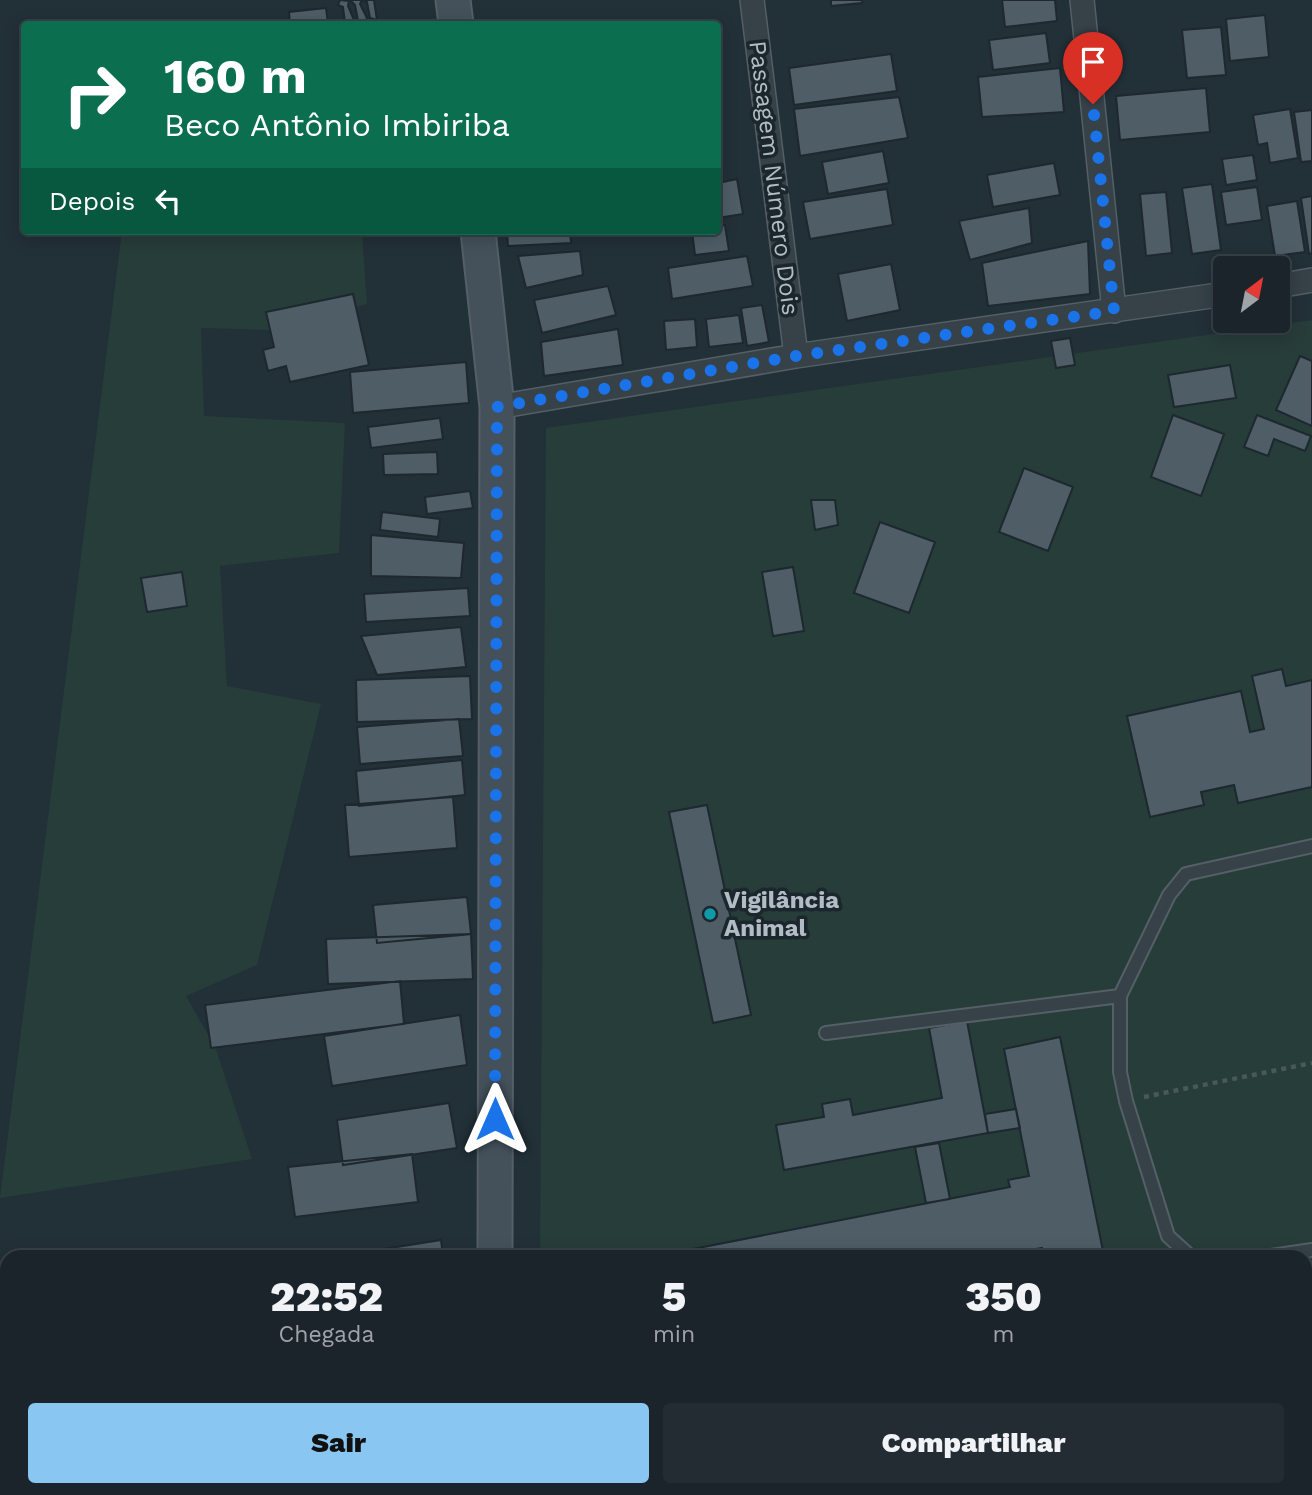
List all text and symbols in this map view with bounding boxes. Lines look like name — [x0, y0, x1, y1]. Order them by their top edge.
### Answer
pin — [1063, 32, 1123, 104]
street label: Passagem Número Dois — [743, 39, 805, 317]
icon: arrive — [1074, 43, 1112, 81]
text: 160 m — [164, 47, 307, 105]
icon: right — [49, 49, 140, 140]
text: Beco Antônio Imbiriba — [164, 106, 510, 144]
icon: left — [149, 182, 187, 220]
text: Depois — [49, 186, 135, 216]
north arrow — [1213, 256, 1290, 332]
map controls — [1213, 256, 1290, 333]
place label: Vigilância Animal — [724, 886, 839, 942]
marker: Vigilância Animal — [702, 906, 718, 922]
position arrow — [458, 1082, 532, 1156]
text: 22:52 — [270, 1272, 383, 1321]
text: 5 — [662, 1272, 686, 1321]
text: 350 — [965, 1272, 1042, 1321]
text: Chegada — [278, 1321, 374, 1348]
text: min — [653, 1321, 695, 1348]
text: m — [993, 1321, 1015, 1348]
button: Sair — [28, 1403, 649, 1483]
button: Compartilhar — [663, 1403, 1284, 1483]

